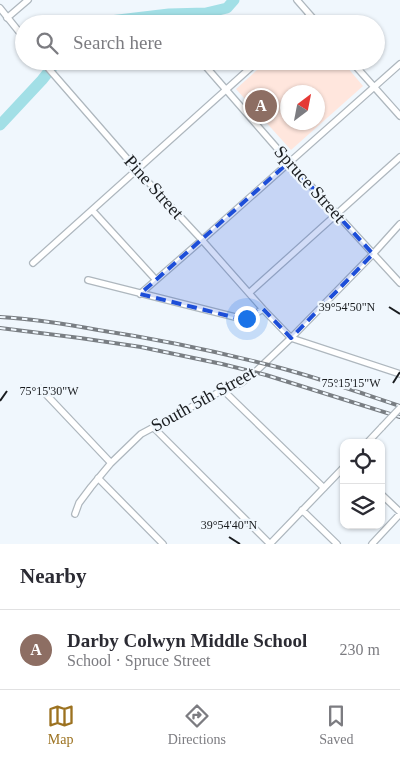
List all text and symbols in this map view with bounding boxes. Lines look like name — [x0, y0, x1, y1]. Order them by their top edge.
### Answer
search box — [15, 15, 385, 70]
icon: search — [33, 29, 61, 57]
text: Search here — [73, 32, 162, 53]
north arrow — [280, 85, 325, 130]
pin: A — [245, 87, 277, 125]
street label: Spruce Street — [270, 141, 350, 227]
street label: Pine Street — [120, 151, 188, 223]
text: 39°54'50"N — [319, 300, 376, 314]
your location — [234, 306, 260, 332]
street label: South 5th Street — [147, 362, 259, 436]
text: 75°15'15"W — [321, 376, 381, 390]
text: 75°15'30"W — [19, 384, 79, 398]
map controls — [340, 439, 385, 529]
button: locate — [340, 439, 385, 484]
button: layers — [340, 484, 385, 529]
text: 39°54'40"N — [201, 518, 258, 532]
text: Nearby — [20, 564, 87, 588]
text: Darby Colwyn Middle School — [67, 630, 307, 651]
text: A — [30, 641, 42, 658]
text: 230 m — [340, 641, 380, 658]
text: School · Spruce Street — [67, 652, 211, 669]
tab: Map — [47, 702, 75, 748]
tab: Directions — [168, 702, 226, 748]
tab: Saved — [319, 702, 353, 748]

